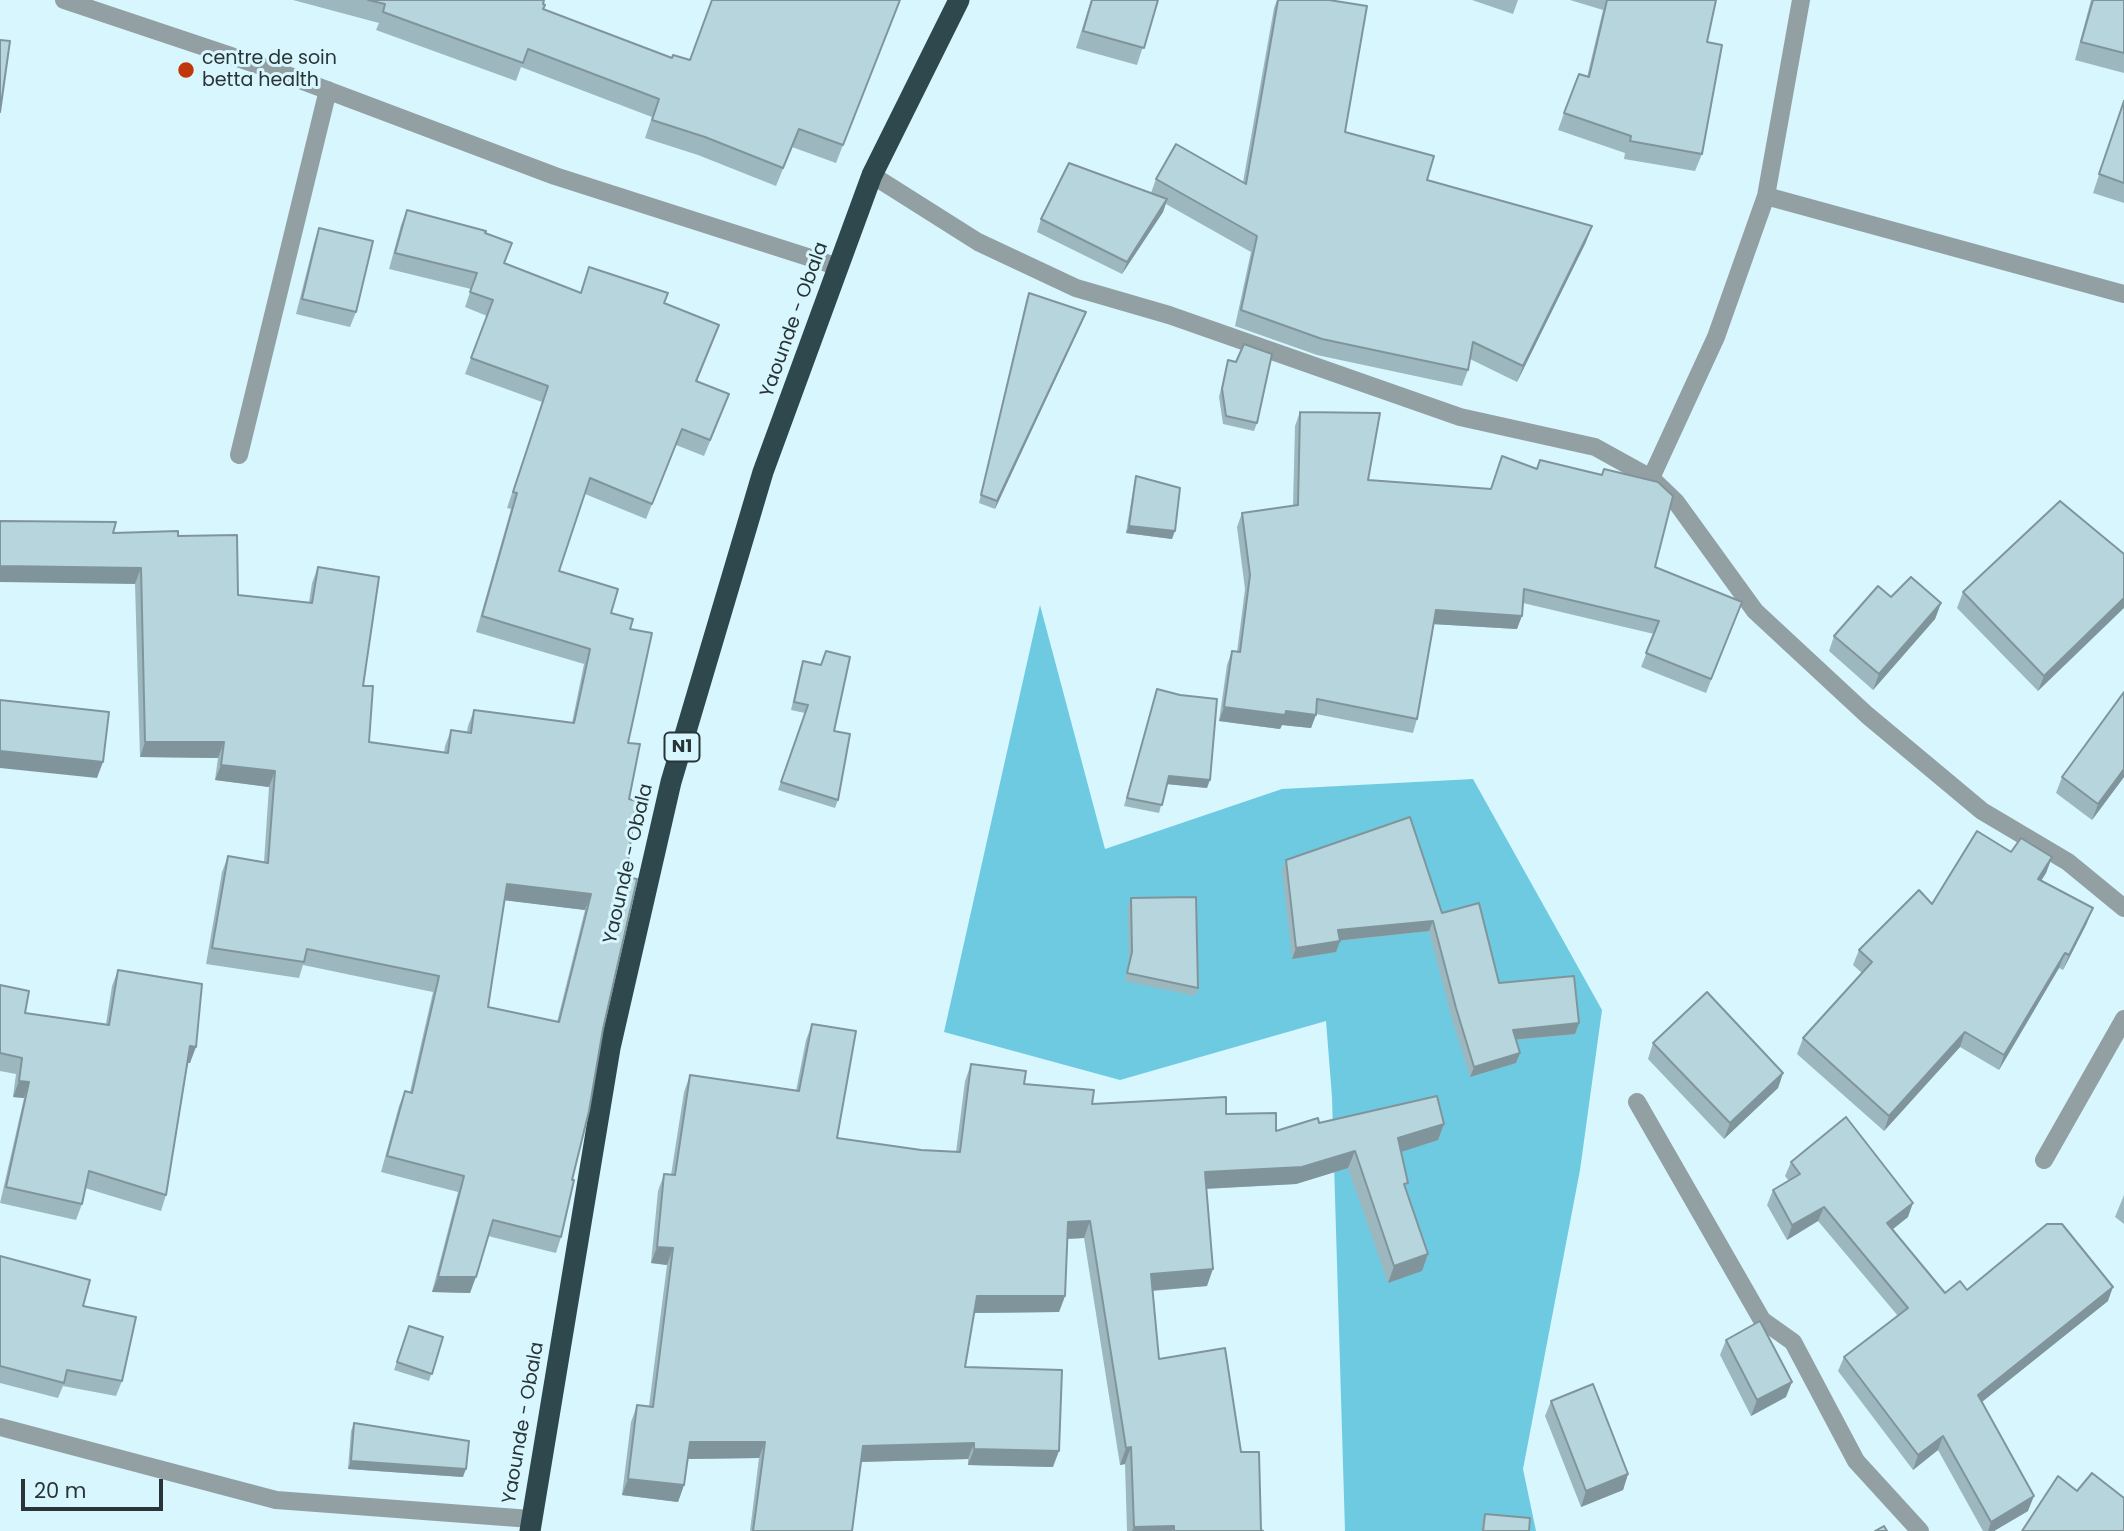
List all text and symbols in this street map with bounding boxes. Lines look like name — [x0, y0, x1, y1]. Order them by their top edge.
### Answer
place label: centre de soin betta health — [202, 48, 337, 92]
marker: centre de soin betta health — [176, 60, 196, 80]
street label: Yaounde - Obala — [756, 239, 834, 401]
road number: N1 — [664, 732, 700, 762]
street label: Yaounde - Obala — [599, 782, 659, 946]
street label: Yaounde - Obala — [499, 1340, 549, 1506]
scale bar — [24, 1464, 166, 1508]
text: 20 m — [34, 1476, 87, 1505]

